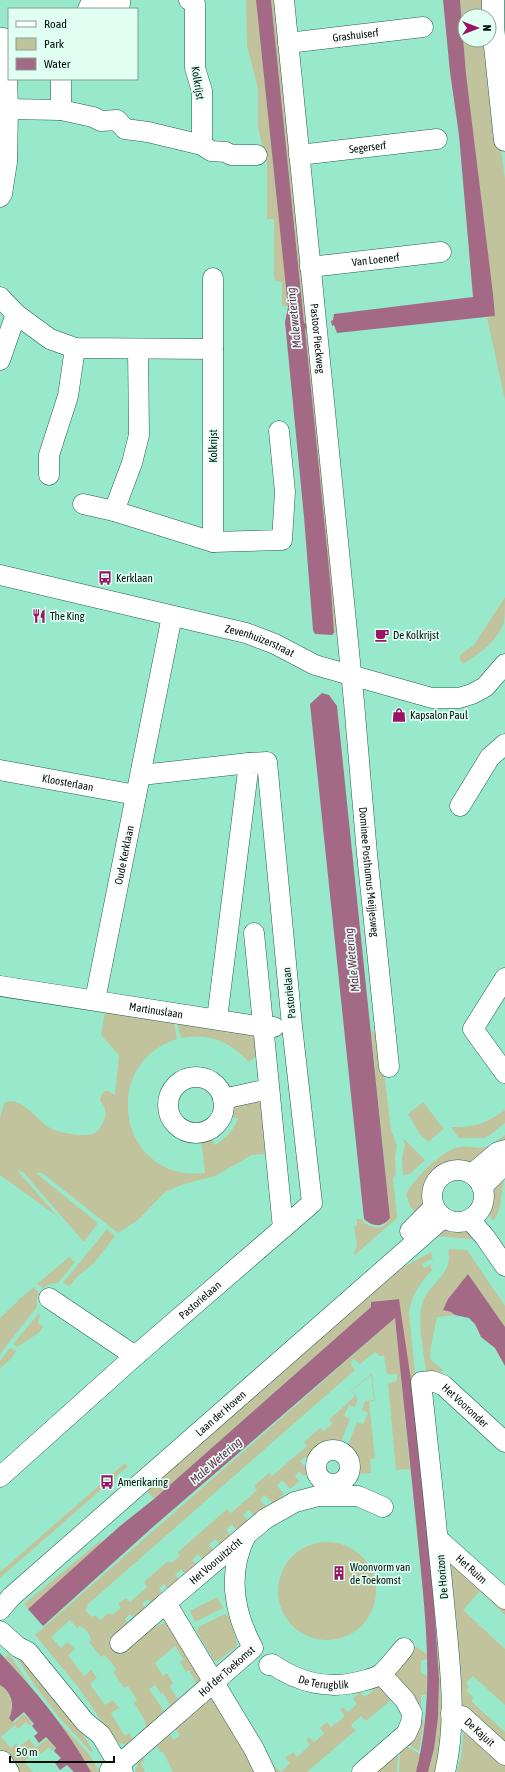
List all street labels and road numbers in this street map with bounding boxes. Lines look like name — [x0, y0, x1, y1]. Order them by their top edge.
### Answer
street label: Grashuiserf — [332, 26, 379, 44]
street label: Kolkrijst — [189, 66, 207, 100]
street label: Segerserf — [348, 139, 387, 155]
street label: Van Loenerf — [351, 251, 400, 268]
street label: Pastoor Pieckweg — [308, 303, 327, 374]
street label: Kolkrijst — [207, 429, 219, 463]
street label: Zevenhuizerstraat — [224, 622, 296, 659]
street label: Kloosterlaan — [41, 772, 95, 793]
street label: Dominee Posthumus Meijjesweg — [357, 806, 382, 938]
street label: Oude Kerklaan — [112, 824, 136, 886]
street label: Pastorielaan — [280, 967, 298, 1019]
street label: Martinuslaan — [128, 1000, 184, 1020]
street label: Pastorielaan — [176, 1278, 223, 1321]
street label: Het Vooronder — [440, 1381, 492, 1430]
street label: Laan der Hoven — [193, 1388, 248, 1438]
street label: Het Vooruitzicht — [187, 1535, 244, 1586]
street label: Het Ruim — [454, 1552, 490, 1586]
street label: De Horizon — [434, 1554, 450, 1600]
street label: Hof der Toekomst — [196, 1643, 257, 1699]
street label: De Terugblik — [297, 1673, 350, 1691]
street label: De Kajuit — [462, 1715, 497, 1749]

